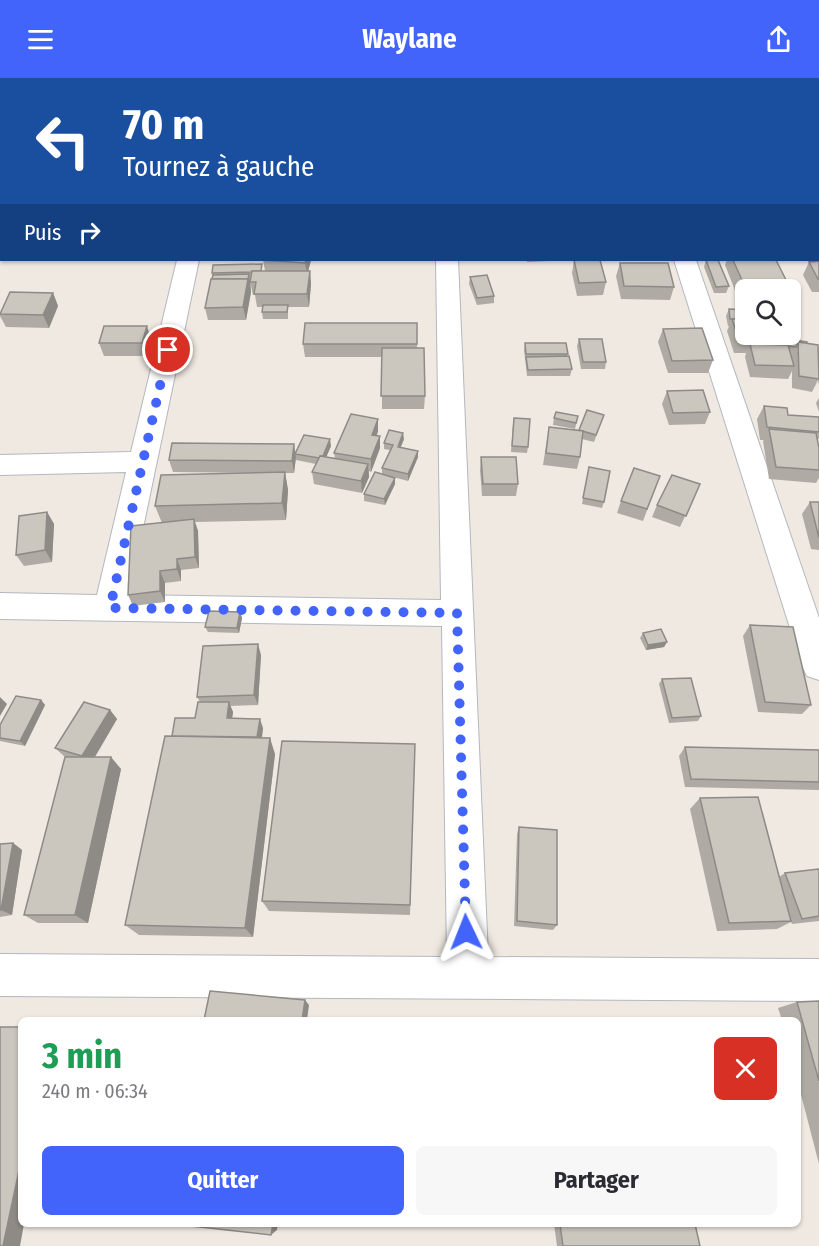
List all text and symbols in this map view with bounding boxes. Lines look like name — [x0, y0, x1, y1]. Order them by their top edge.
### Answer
icon: menu — [24, 23, 57, 56]
text: Waylane — [362, 23, 457, 55]
icon: share — [762, 23, 795, 56]
text: 70 m — [123, 100, 204, 150]
icon: left — [24, 102, 102, 180]
text: Tournez à gauche — [123, 151, 314, 183]
icon: right — [73, 216, 106, 249]
text: Puis — [24, 219, 61, 246]
map controls — [735, 279, 801, 345]
button: search — [735, 279, 801, 345]
pin — [142, 324, 193, 375]
icon: arrive — [151, 333, 184, 366]
position arrow — [434, 900, 498, 964]
text: 3 min — [42, 1034, 122, 1078]
button: close — [714, 1037, 777, 1100]
text: 240 m · 06:34 — [42, 1079, 148, 1103]
button: Quitter — [42, 1146, 404, 1215]
button: Partager — [416, 1146, 777, 1215]

